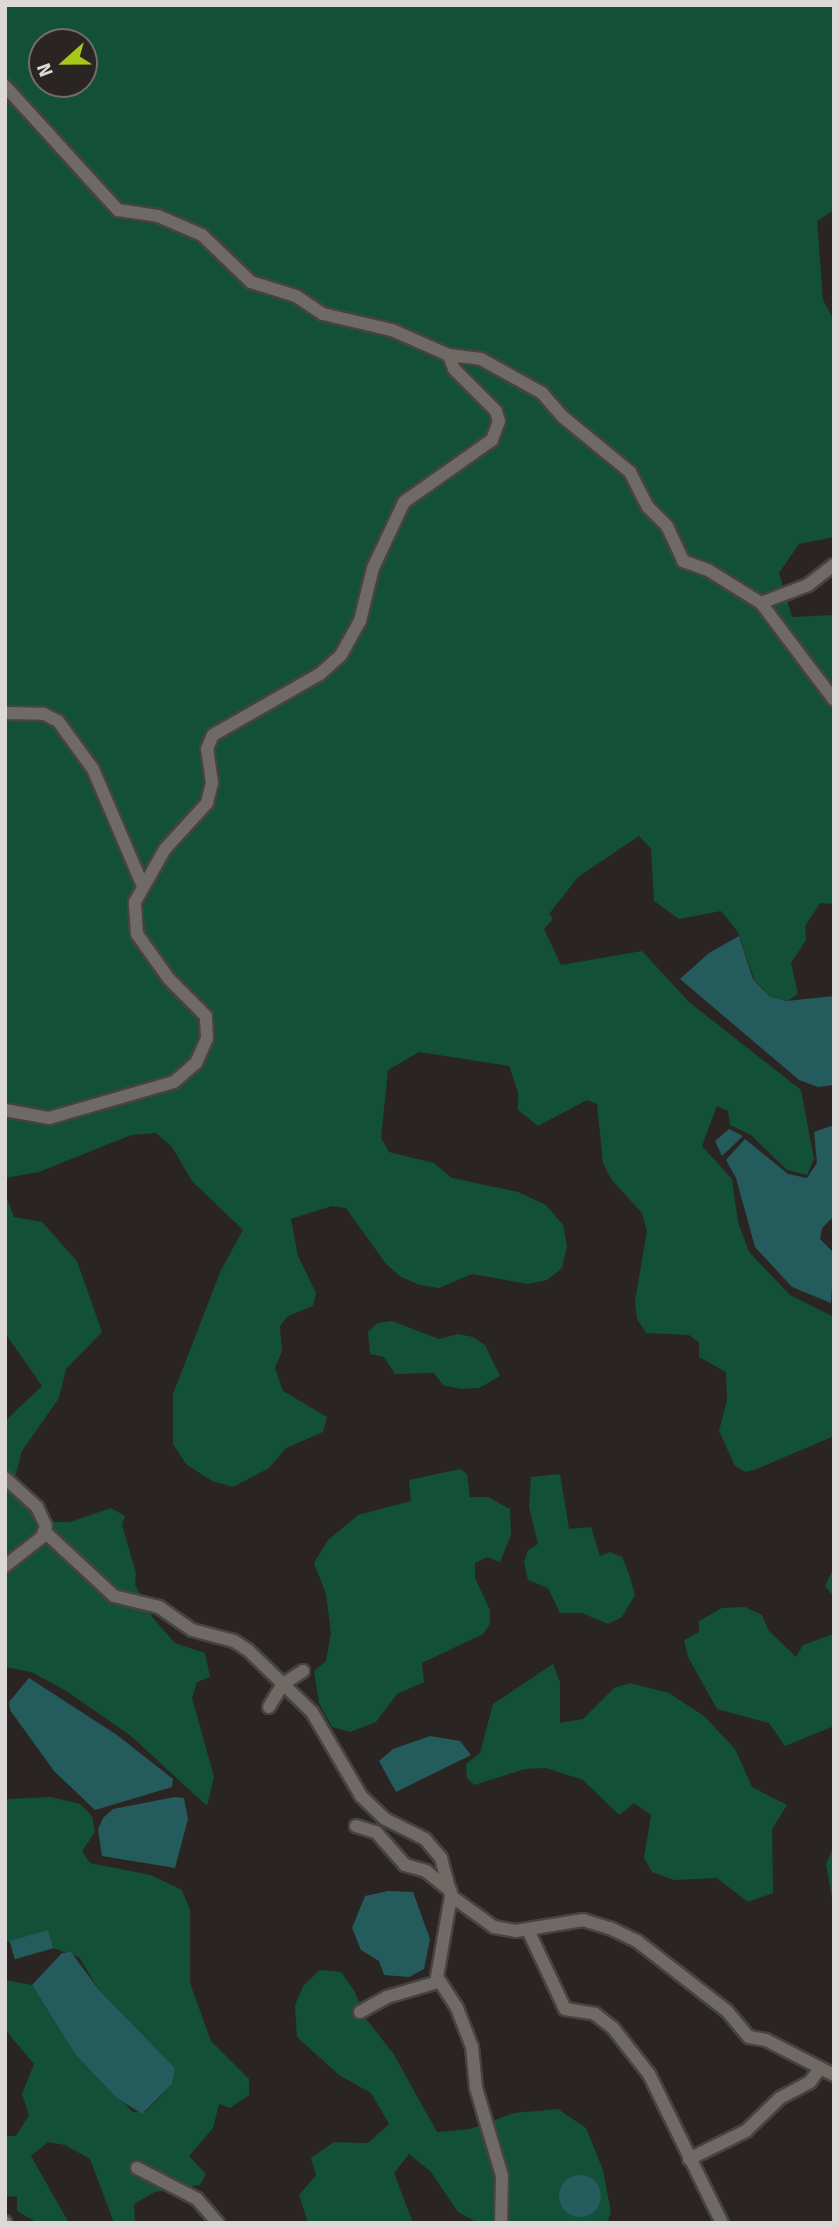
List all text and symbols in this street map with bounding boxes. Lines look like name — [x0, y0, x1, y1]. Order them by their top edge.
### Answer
north arrow — [28, 28, 98, 98]
text: N — [32, 60, 58, 80]

